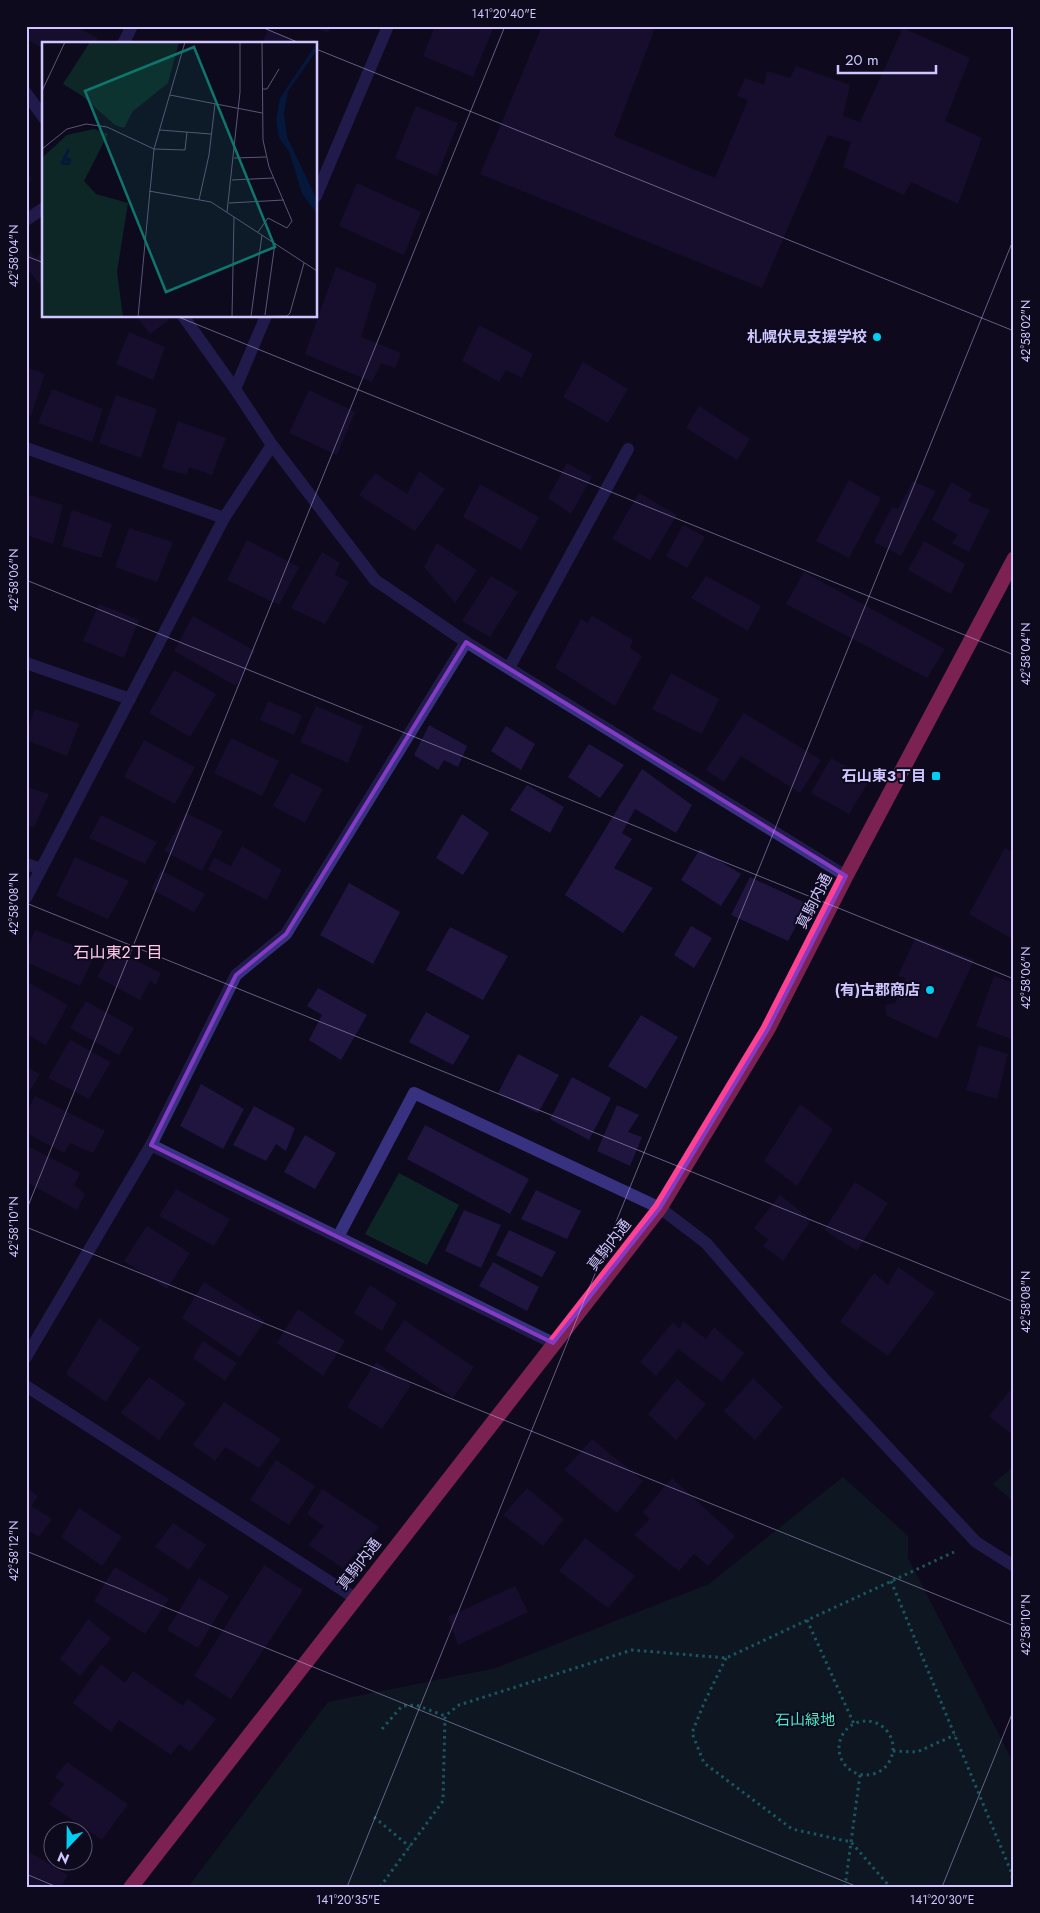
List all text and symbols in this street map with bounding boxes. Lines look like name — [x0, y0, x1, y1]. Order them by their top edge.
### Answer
text: 141°20'40"E — [472, 5, 536, 23]
inset map — [42, 42, 318, 318]
scale bar — [838, 42, 935, 74]
text: 20 m — [845, 49, 879, 71]
text: 42°58'04"N — [5, 225, 23, 287]
text: 42°58'02"N — [1017, 300, 1035, 362]
place label: 札幌伏見支援学校 — [747, 326, 867, 348]
marker: 札幌伏見支援学校 — [871, 331, 883, 343]
text: 42°58'06"N — [5, 549, 23, 611]
text: 42°58'04"N — [1017, 623, 1035, 685]
place label: 石山東3丁目 — [842, 765, 926, 787]
marker: 石山東3丁目 — [930, 770, 942, 782]
street label: 真駒内通 — [791, 869, 837, 933]
text: 42°58'08"N — [5, 873, 23, 935]
district label: 石山東2丁目 — [73, 941, 163, 964]
text: 42°58'06"N — [1017, 947, 1035, 1009]
place label: (有)古郡商店 — [835, 979, 920, 1001]
marker: (有)古郡商店 — [924, 984, 936, 996]
text: 42°58'10"N — [5, 1196, 23, 1258]
street label: 真駒内通 — [582, 1215, 636, 1275]
text: 42°58'08"N — [1017, 1271, 1035, 1333]
text: 42°58'12"N — [5, 1520, 23, 1582]
street label: 真駒内通 — [332, 1534, 386, 1594]
text: 42°58'10"N — [1017, 1594, 1035, 1656]
park label: 石山緑地 — [775, 1709, 835, 1731]
north arrow — [42, 1820, 92, 1870]
text: N — [54, 1847, 72, 1869]
text: 141°20'35"E — [316, 1891, 380, 1909]
text: 141°20'30"E — [910, 1891, 974, 1909]

